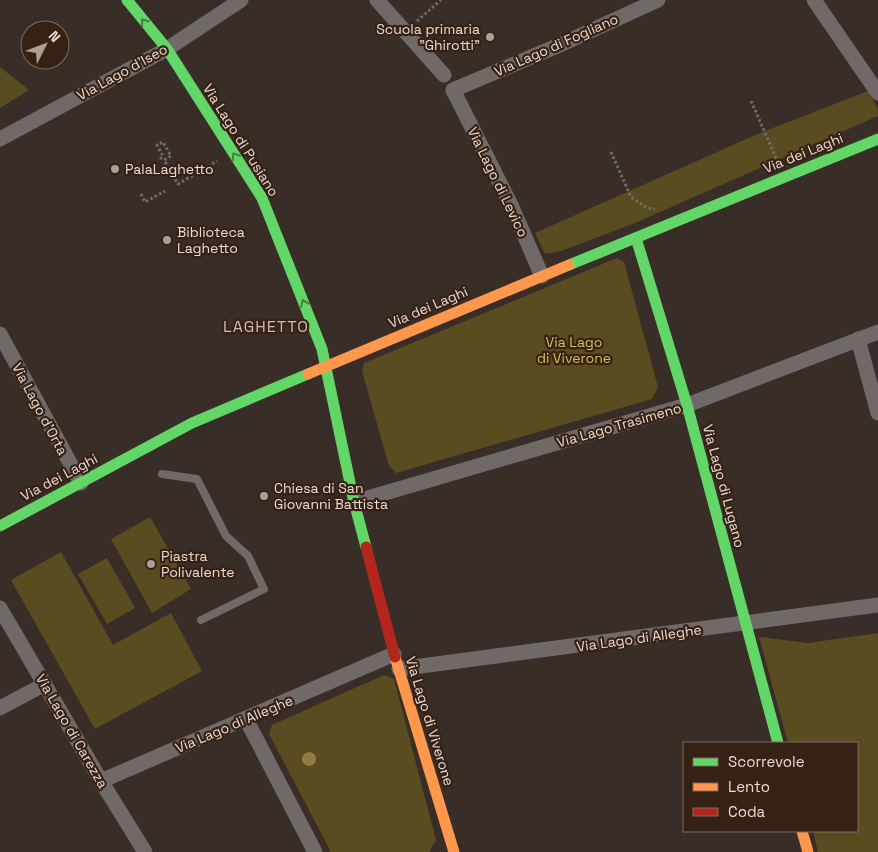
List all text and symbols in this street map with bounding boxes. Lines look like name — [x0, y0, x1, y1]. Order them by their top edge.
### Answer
street label: Via Lago di Fogliano — [491, 10, 621, 80]
one-way arrow — [141, 18, 150, 27]
north arrow — [20, 20, 70, 70]
place label: Scuola primaria "Ghirotti" — [376, 20, 480, 54]
text: N — [45, 27, 64, 46]
marker: Scuola primaria "Ghirotti" — [484, 31, 496, 43]
street label: Via Lago d'Iseo — [74, 40, 170, 104]
street label: Via Lago di Pusiano — [199, 80, 283, 200]
street label: Via Lago di Levico — [464, 124, 532, 240]
street label: Via dei Laghi — [760, 129, 846, 177]
one-way arrow — [232, 153, 241, 162]
place label: PalaLaghetto — [125, 160, 214, 178]
marker: PalaLaghetto — [109, 163, 121, 175]
place label: Biblioteca Laghetto — [177, 223, 245, 257]
marker: Biblioteca Laghetto — [161, 234, 173, 246]
street label: Via dei Laghi — [386, 282, 470, 332]
one-way arrow — [300, 299, 310, 308]
district label: LAGHETTO — [223, 316, 309, 337]
park label: Via Lago di Viverone — [537, 333, 611, 367]
street label: Via Lago d'Orta — [8, 360, 72, 458]
street label: Via Lago Trasimeno — [555, 399, 683, 451]
street label: Via Lago di Lugano — [699, 422, 749, 550]
street label: Via dei Laghi — [17, 449, 101, 505]
place label: Chiesa di San Giovanni Battista — [274, 479, 388, 513]
marker: Chiesa di San Giovanni Battista — [258, 490, 270, 502]
place label: Piastra Polivalente — [161, 547, 235, 581]
marker: Piastra Polivalente — [145, 558, 157, 570]
street label: Via Lago di Alleghe — [575, 620, 703, 656]
street label: Via Lago di Viverone — [402, 654, 458, 788]
street label: Via Lago di Carezza — [32, 671, 112, 791]
street label: Via Lago di Alleghe — [172, 691, 296, 757]
legend — [683, 742, 858, 832]
text: Scorrevole — [728, 752, 805, 771]
text: Lento — [728, 777, 770, 796]
text: Coda — [728, 802, 766, 821]

